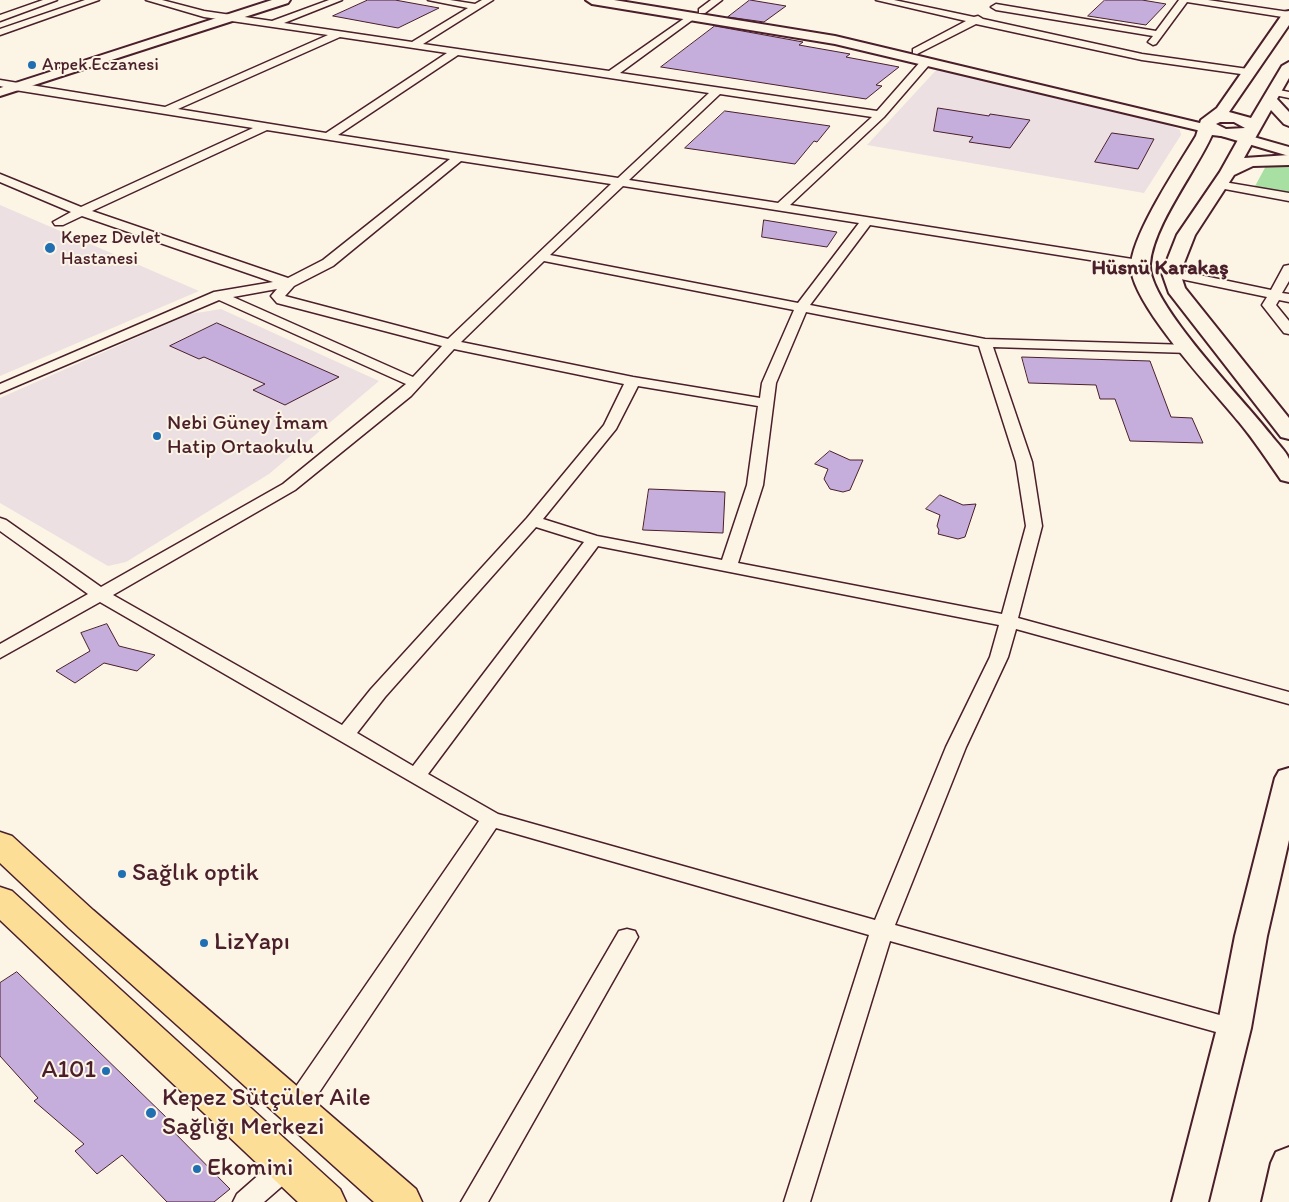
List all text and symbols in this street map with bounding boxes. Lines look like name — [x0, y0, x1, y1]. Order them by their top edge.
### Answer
place label: Arpek Eczanesi — [42, 54, 159, 76]
marker: Arpek Eczanesi — [26, 59, 38, 71]
place label: Kepez Devlet Hastanesi — [61, 227, 161, 270]
marker: Kepez Devlet Hastanesi — [43, 241, 57, 255]
district label: Hüsnü Karakaş — [1091, 256, 1229, 282]
place label: Nebi Güney İmam Hatip Ortaokulu — [167, 411, 328, 461]
marker: Nebi Güney İmam Hatip Ortaokulu — [151, 430, 163, 442]
place label: Sağlık optik — [132, 859, 259, 889]
marker: Sağlık optik — [116, 868, 128, 880]
place label: LizYapı — [214, 928, 290, 958]
marker: LizYapı — [198, 937, 210, 949]
place label: A101 — [41, 1056, 96, 1086]
marker: A101 — [100, 1065, 112, 1077]
place label: Kepez Sütçüler Aile Sağlığı Merkezi — [162, 1084, 371, 1143]
marker: Kepez Sütçüler Aile Sağlığı Merkezi — [144, 1106, 158, 1120]
place label: Ekomini — [207, 1154, 293, 1184]
marker: Ekomini — [191, 1163, 203, 1175]

